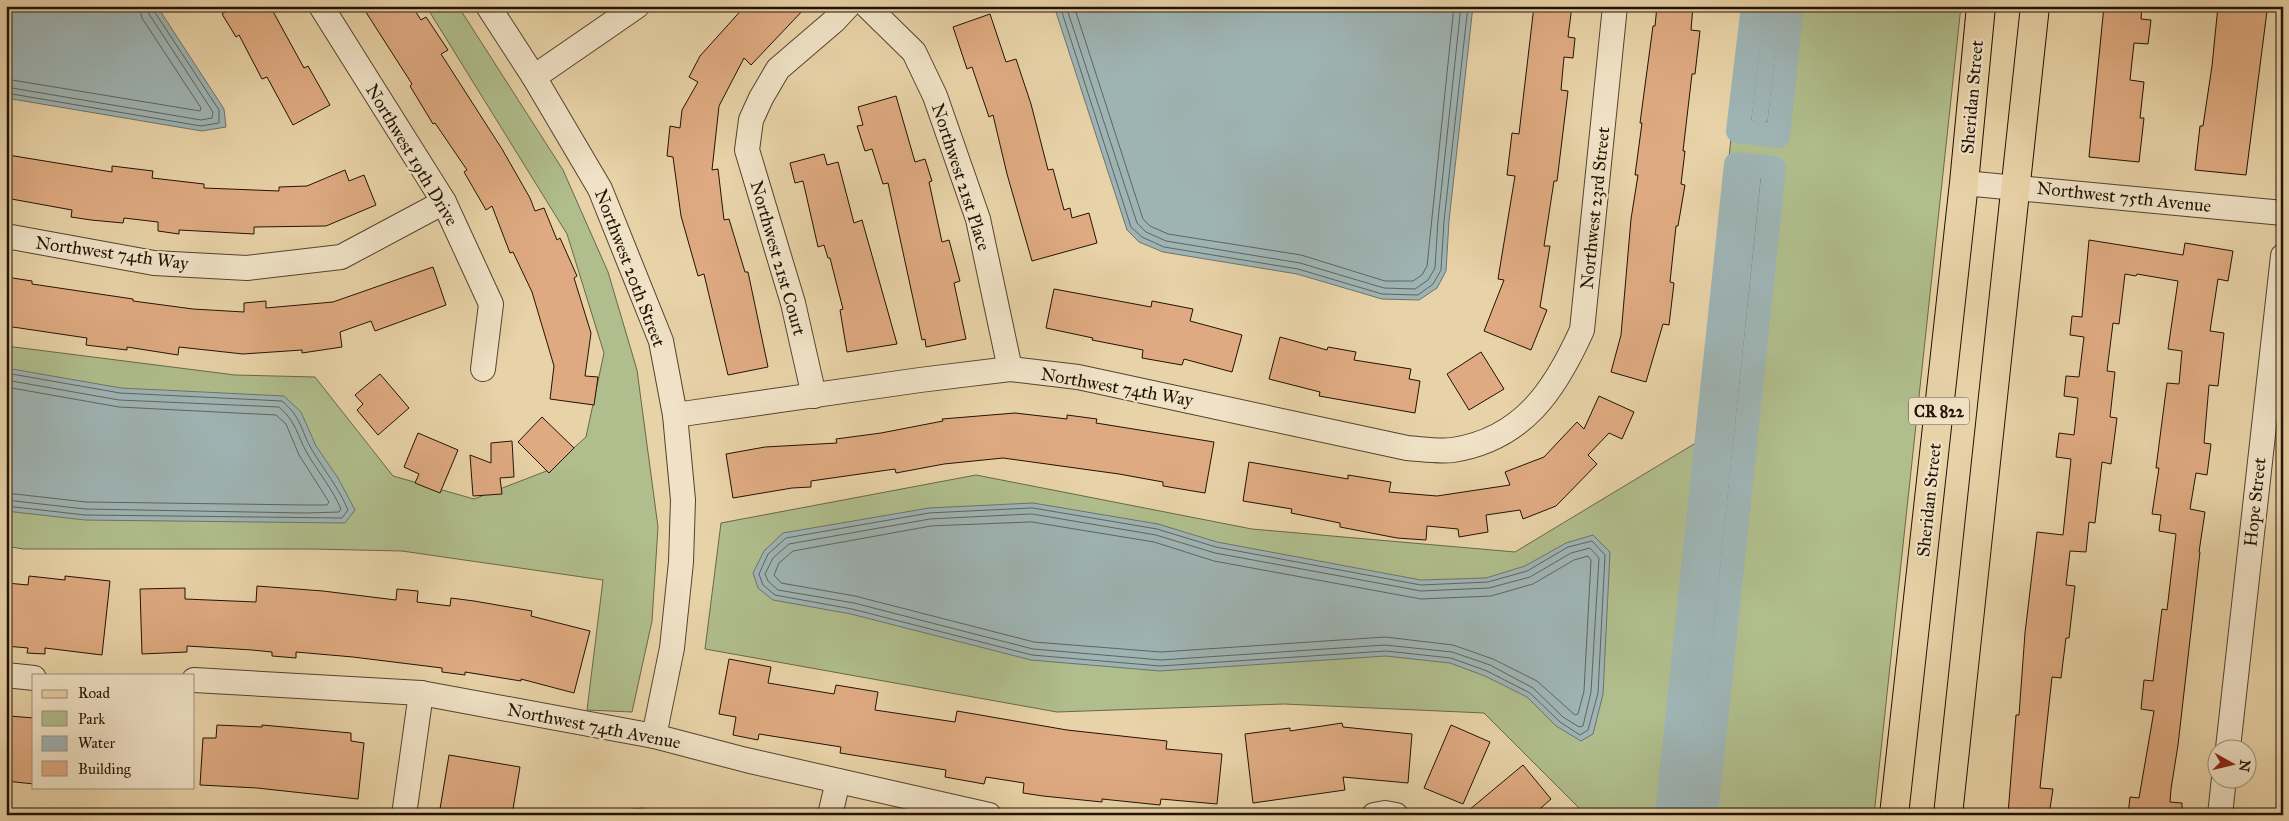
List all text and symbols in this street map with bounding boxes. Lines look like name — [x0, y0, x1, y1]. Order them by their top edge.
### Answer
street label: Sheridan Street — [1956, 38, 1988, 155]
street label: Northwest 19th Drive — [361, 80, 463, 230]
street label: Northwest 21st Place — [927, 101, 995, 253]
street label: Northwest 23rd Street — [1576, 125, 1615, 290]
street label: Northwest 75th Avenue — [2036, 177, 2212, 217]
street label: Northwest 21st Court — [745, 178, 811, 339]
street label: Northwest 20th Street — [590, 186, 670, 351]
street label: Northwest 74th Way — [34, 231, 191, 275]
street label: Northwest 74th Way — [1039, 363, 1196, 411]
road number: CR 822 — [1909, 398, 1969, 424]
street label: Sheridan Street — [1912, 441, 1946, 558]
street label: Hope Street — [2239, 456, 2271, 548]
legend — [32, 674, 195, 788]
text: Road — [78, 684, 110, 702]
street label: Northwest 74th Avenue — [505, 698, 683, 754]
text: Park — [78, 710, 105, 728]
text: Water — [78, 734, 115, 752]
north arrow — [2206, 738, 2256, 788]
text: N — [2235, 759, 2254, 773]
text: Building — [78, 760, 132, 778]

